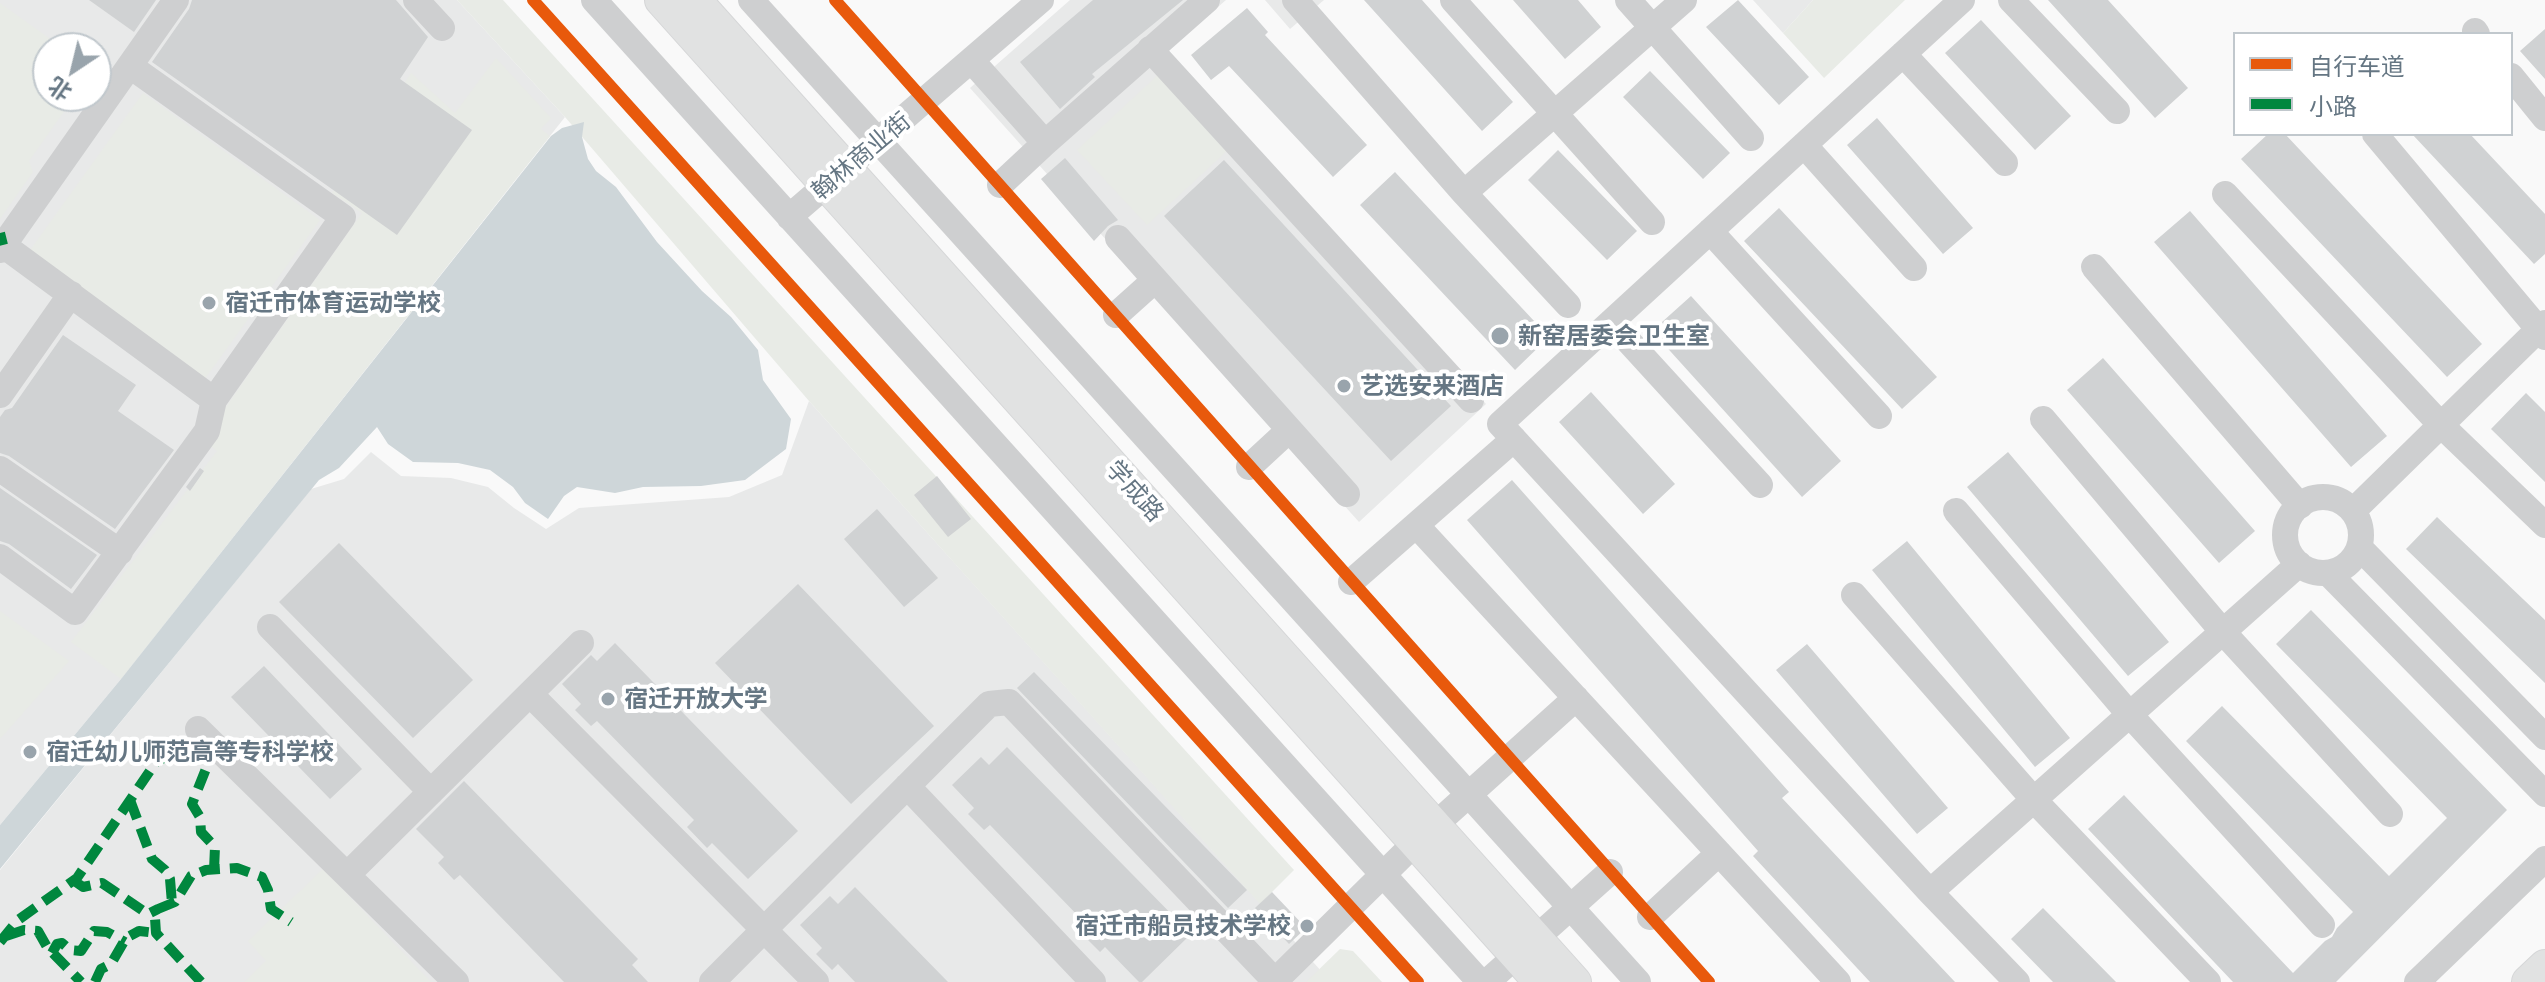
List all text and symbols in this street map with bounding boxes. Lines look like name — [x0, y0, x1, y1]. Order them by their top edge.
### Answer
north arrow — [32, 32, 112, 112]
legend — [2233, 32, 2513, 136]
text: 自行车道 — [2309, 51, 2405, 80]
text: 北 — [43, 73, 76, 107]
text: 小路 — [2309, 91, 2357, 120]
street label: 翰林商业街 — [806, 106, 916, 206]
place label: 宿迁市体育运动学校 — [225, 289, 441, 317]
marker: 宿迁市体育运动学校 — [200, 294, 218, 312]
place label: 新窑居委会卫生室 — [1518, 322, 1710, 350]
marker: 新窑居委会卫生室 — [1489, 325, 1511, 347]
place label: 艺选安来酒店 — [1360, 372, 1504, 400]
marker: 艺选安来酒店 — [1335, 377, 1353, 395]
street label: 学成路 — [1100, 455, 1170, 527]
place label: 宿迁开放大学 — [624, 685, 768, 713]
marker: 宿迁开放大学 — [599, 690, 617, 708]
place label: 宿迁幼儿师范高等专科学校 — [46, 738, 334, 766]
marker: 宿迁幼儿师范高等专科学校 — [21, 743, 39, 761]
place label: 宿迁市船员技术学校 — [1075, 912, 1291, 940]
marker: 宿迁市船员技术学校 — [1298, 917, 1316, 935]

